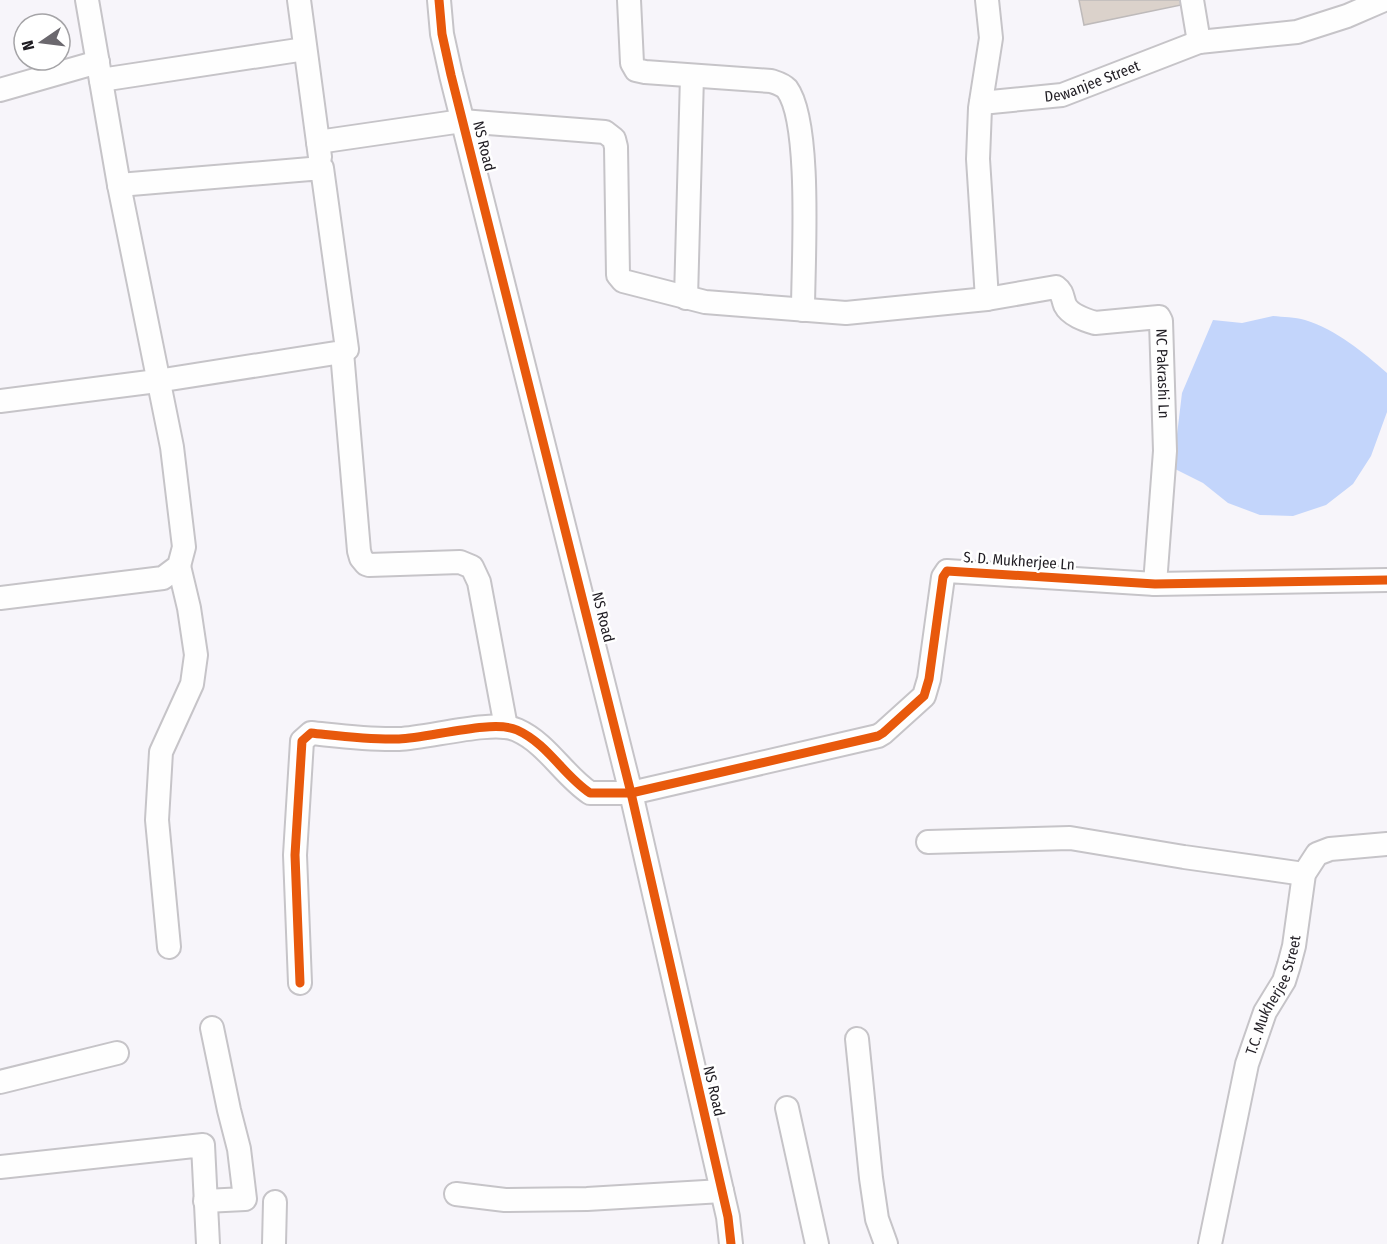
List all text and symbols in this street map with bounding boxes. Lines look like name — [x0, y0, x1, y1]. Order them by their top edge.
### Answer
north arrow — [12, 12, 72, 72]
text: N — [18, 39, 38, 52]
street label: Dewanjee Street — [1044, 57, 1142, 106]
street label: NS Road — [469, 119, 499, 173]
street label: NC Pakrashi Ln — [1152, 328, 1173, 419]
street label: S. D. Mukherjee Ln — [963, 548, 1075, 574]
street label: NS Road — [588, 590, 618, 644]
street label: T.C. Mukherjee Street — [1242, 934, 1304, 1057]
street label: NS Road — [699, 1064, 729, 1118]

